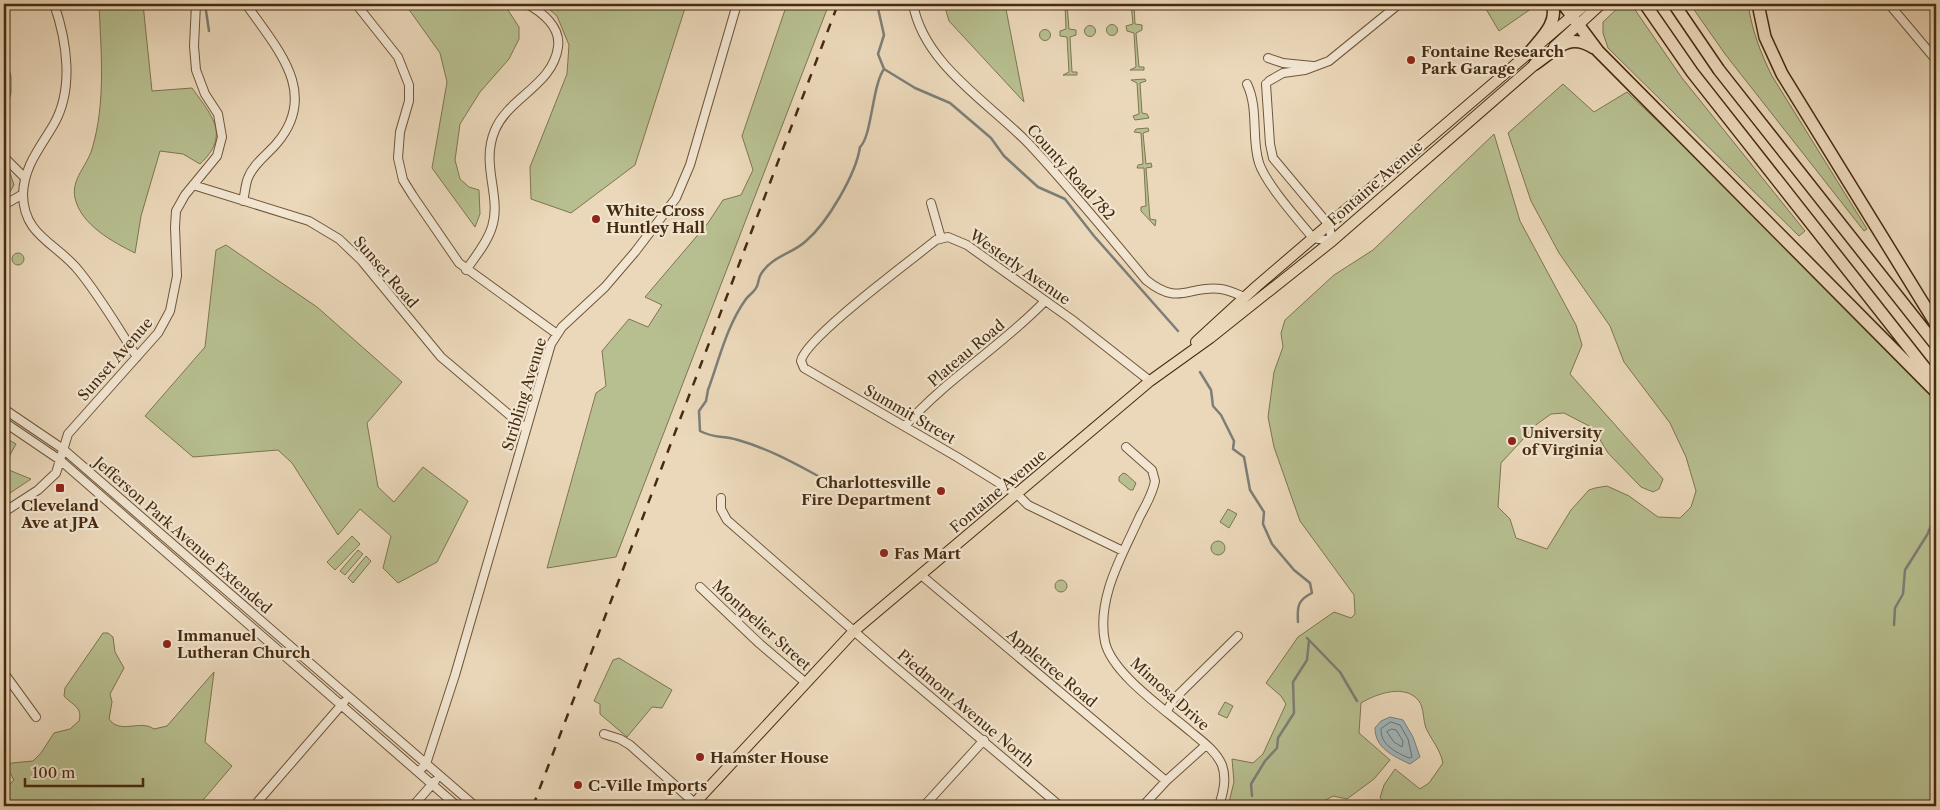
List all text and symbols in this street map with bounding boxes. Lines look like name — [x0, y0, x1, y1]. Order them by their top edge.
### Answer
place label: Fontaine Research Park Garage — [1421, 42, 1565, 78]
marker: Fontaine Research Park Garage — [1405, 54, 1417, 66]
street label: County Road 782 — [1023, 120, 1119, 224]
street label: Fontaine Avenue — [1323, 136, 1427, 230]
place label: White-Cross Huntley Hall — [605, 201, 705, 237]
marker: White-Cross Huntley Hall — [590, 213, 602, 225]
street label: Westerly Avenue — [965, 225, 1074, 309]
street label: Sunset Road — [350, 232, 422, 312]
street label: Sunset Avenue — [74, 313, 156, 405]
street label: Plateau Road — [924, 315, 1008, 391]
street label: Stribling Avenue — [498, 335, 550, 453]
street label: Summit Street — [861, 380, 960, 448]
place label: University of Virginia — [1522, 423, 1604, 459]
marker: University of Virginia — [1506, 435, 1518, 447]
street label: Fontaine Avenue — [946, 445, 1050, 537]
street label: Jefferson Park Avenue Extended — [89, 451, 276, 617]
place label: Charlottesville Fire Department — [801, 473, 931, 509]
marker: Cleveland Ave at JPA — [54, 482, 66, 494]
marker: Charlottesville Fire Department — [935, 485, 947, 497]
place label: Cleveland Ave at JPA — [20, 496, 99, 532]
place label: Fas Mart — [894, 544, 961, 563]
marker: Fas Mart — [878, 547, 890, 559]
street label: Montpelier Street — [709, 576, 816, 675]
street label: Appletree Road — [1002, 624, 1101, 711]
place label: Immanuel Lutheran Church — [177, 626, 311, 662]
marker: Immanuel Lutheran Church — [161, 638, 173, 650]
street label: Piedmont Avenue North — [894, 645, 1039, 771]
street label: Mimosa Drive — [1126, 653, 1214, 735]
place label: Hamster House — [710, 748, 829, 767]
marker: Hamster House — [694, 751, 706, 763]
scale bar — [25, 755, 142, 787]
text: 100 m — [32, 763, 75, 782]
place label: C-Ville Imports — [588, 776, 707, 795]
marker: C-Ville Imports — [572, 779, 584, 791]

